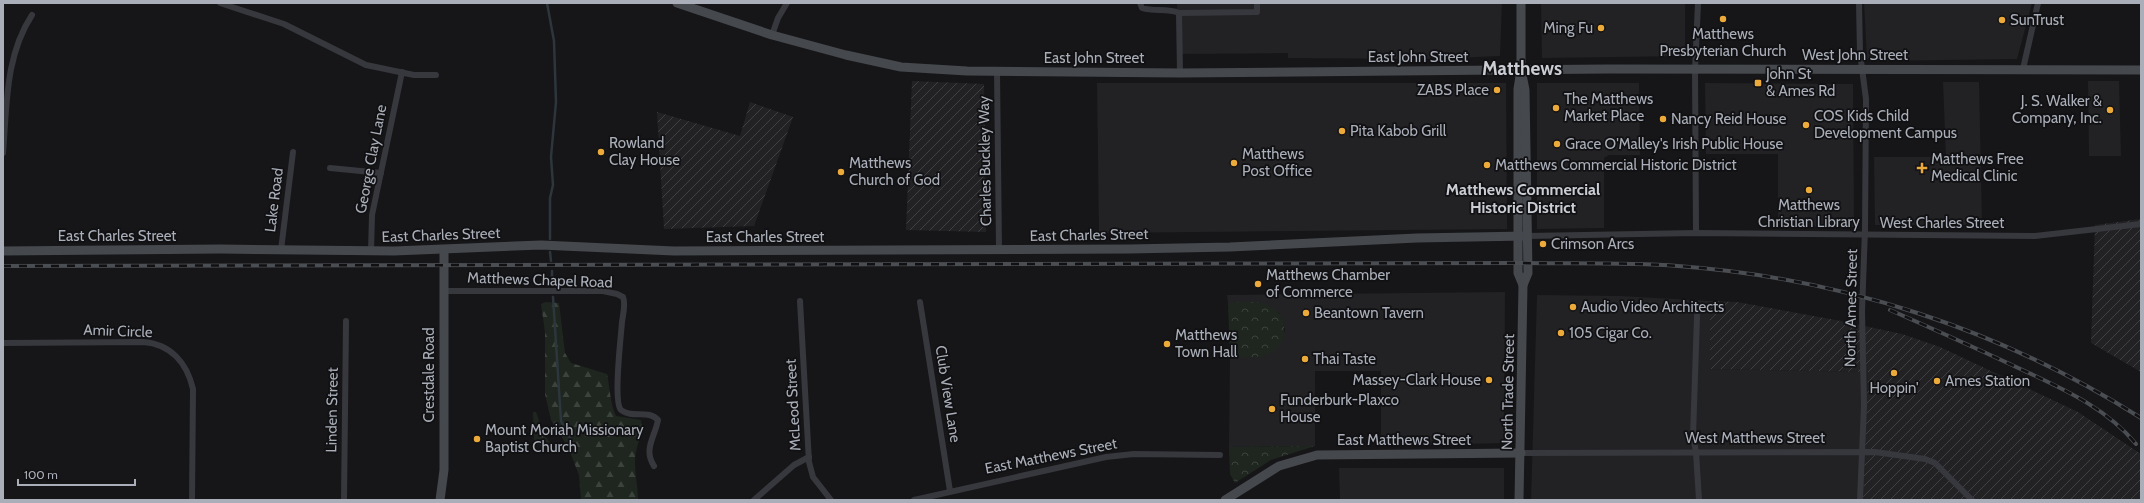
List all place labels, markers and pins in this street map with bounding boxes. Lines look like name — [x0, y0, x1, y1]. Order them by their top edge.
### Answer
place label: SunTrust — [2010, 11, 2064, 29]
marker: Matthews Presbyterian Church — [1718, 14, 1728, 24]
marker: SunTrust — [1997, 15, 2007, 25]
place label: Ming Fu — [1543, 19, 1593, 37]
marker: Ming Fu — [1596, 23, 1606, 33]
place label: Matthews Presbyterian Church — [1660, 25, 1786, 60]
place label: John St & Ames Rd — [1765, 65, 1835, 100]
marker: John St & Ames Rd — [1753, 78, 1763, 88]
place label: ZABS Place — [1417, 81, 1489, 99]
marker: ZABS Place — [1492, 85, 1502, 95]
place label: The Matthews Market Place — [1564, 90, 1653, 125]
place label: J. S. Walker & Company, Inc. — [2012, 92, 2102, 127]
marker: The Matthews Market Place — [1551, 103, 1561, 113]
marker: J. S. Walker & Company, Inc. — [2105, 105, 2115, 115]
place label: COS Kids Child Development Campus — [1814, 107, 1957, 142]
place label: Nancy Reid House — [1671, 110, 1787, 128]
marker: Nancy Reid House — [1658, 114, 1668, 124]
marker: COS Kids Child Development Campus — [1801, 120, 1811, 130]
place label: Pita Kabob Grill — [1350, 122, 1447, 140]
marker: Pita Kabob Grill — [1337, 126, 1347, 136]
place label: Rowland Clay House — [609, 134, 680, 169]
place label: Grace O'Malley's Irish Public House — [1565, 135, 1784, 153]
marker: Grace O'Malley's Irish Public House — [1552, 139, 1562, 149]
place label: Matthews Post Office — [1242, 145, 1313, 180]
marker: Rowland Clay House — [596, 147, 606, 157]
place label: Matthews Free Medical Clinic — [1931, 150, 2024, 185]
place label: Matthews Church of God — [849, 154, 940, 189]
place label: Matthews Commercial Historic District — [1495, 156, 1737, 174]
marker: Matthews Post Office — [1229, 158, 1239, 168]
marker: Matthews Commercial Historic District — [1482, 160, 1492, 170]
marker: Matthews Free Medical Clinic — [1916, 162, 1928, 174]
marker: Matthews Church of God — [836, 167, 846, 177]
marker: Matthews Christian Library — [1804, 185, 1814, 195]
place label: Matthews Christian Library — [1758, 196, 1860, 231]
place label: Crimson Arcs — [1551, 235, 1634, 253]
marker: Crimson Arcs — [1538, 239, 1548, 249]
place label: Matthews Chamber of Commerce — [1266, 266, 1390, 301]
marker: Matthews Chamber of Commerce — [1253, 279, 1263, 289]
place label: Audio Video Architects — [1581, 298, 1724, 316]
marker: Audio Video Architects — [1568, 302, 1578, 312]
place label: Beantown Tavern — [1314, 304, 1424, 322]
marker: Beantown Tavern — [1301, 308, 1311, 318]
place label: 105 Cigar Co. — [1569, 324, 1652, 342]
place label: Matthews Town Hall — [1175, 326, 1238, 361]
marker: 105 Cigar Co. — [1556, 328, 1566, 338]
marker: Matthews Town Hall — [1162, 339, 1172, 349]
place label: Thai Taste — [1313, 350, 1376, 368]
marker: Thai Taste — [1300, 354, 1310, 364]
marker: Hoppin' — [1889, 368, 1899, 378]
place label: Massey-Clark House — [1353, 371, 1481, 389]
place label: Ames Station — [1945, 372, 2030, 390]
marker: Massey-Clark House — [1484, 375, 1494, 385]
marker: Ames Station — [1932, 376, 1942, 386]
place label: Hoppin' — [1869, 379, 1919, 397]
place label: Funderburk-Plaxco House — [1280, 391, 1399, 426]
marker: Funderburk-Plaxco House — [1267, 404, 1277, 414]
place label: Mount Moriah Missionary Baptist Church — [485, 421, 644, 456]
marker: Mount Moriah Missionary Baptist Church — [472, 434, 482, 444]

